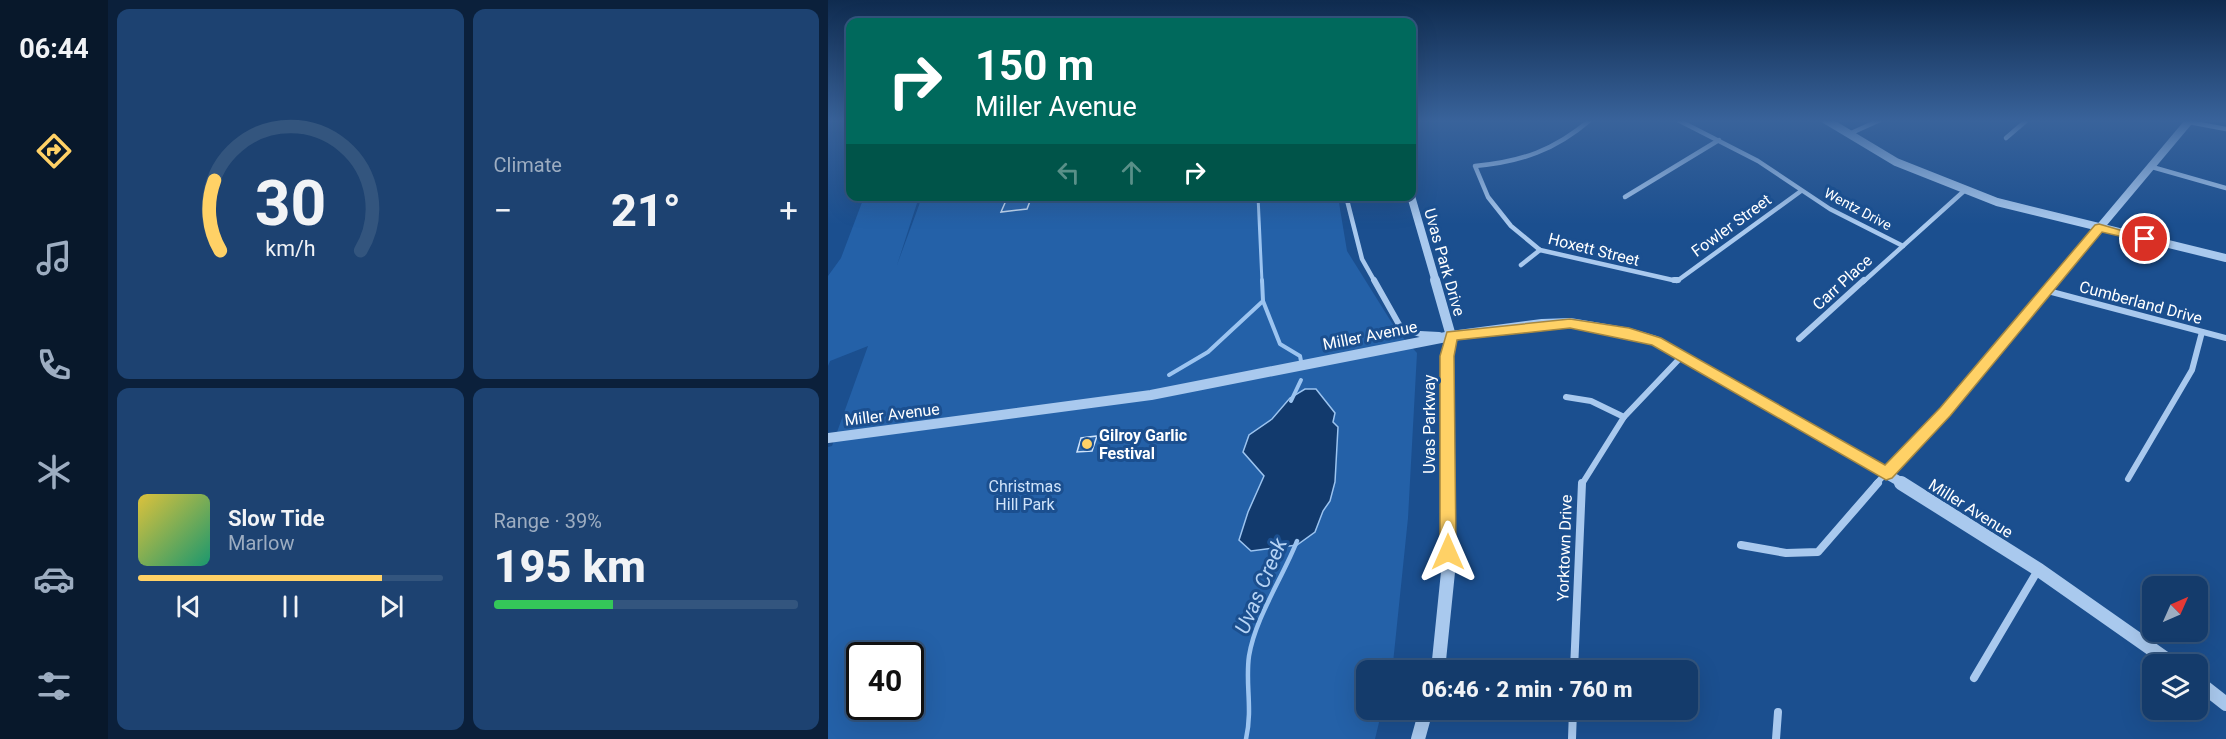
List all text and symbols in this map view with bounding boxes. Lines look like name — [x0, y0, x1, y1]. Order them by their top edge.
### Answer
text: 06:44 — [19, 33, 89, 65]
text: 150 m — [975, 41, 1094, 90]
icon: right — [876, 42, 954, 120]
text: Miller Avenue — [975, 91, 1137, 123]
icon: directions — [33, 130, 75, 172]
text: Climate — [494, 153, 562, 177]
icon: left — [1052, 156, 1085, 189]
icon: ahead — [1115, 156, 1148, 189]
icon: right — [1178, 156, 1211, 189]
text: 30 — [254, 167, 326, 240]
text: 21° — [611, 184, 681, 237]
street label: Wentz Drive — [1822, 185, 1894, 233]
street label: Fowler Street — [1688, 190, 1775, 261]
text: − — [494, 191, 512, 230]
text: + — [779, 191, 798, 230]
street label: Uvas Park Drive — [1420, 206, 1469, 318]
pin — [2119, 213, 2170, 264]
icon: arrive — [2128, 222, 2161, 255]
street label: Hoxett Street — [1546, 229, 1641, 270]
text: km/h — [265, 236, 315, 261]
icon: music — [33, 237, 75, 279]
street label: Carr Place — [1809, 251, 1876, 314]
street label: Cumberland Drive — [2077, 277, 2204, 328]
street label: Miller Avenue — [1321, 317, 1419, 354]
icon: phone — [33, 344, 75, 386]
street label: Uvas Parkway — [1420, 374, 1439, 474]
street label: Miller Avenue — [843, 399, 941, 430]
place label: Gilroy Garlic Festival — [1099, 426, 1187, 463]
marker: Gilroy Garlic Festival — [1080, 437, 1094, 451]
icon: climate — [33, 451, 75, 493]
street label: Miller Avenue — [1925, 475, 2016, 542]
park label: Christmas Hill Park — [988, 477, 1062, 514]
street label: Yorktown Drive — [1553, 494, 1576, 602]
text: Slow Tide — [228, 506, 325, 531]
text: Range · 39% — [494, 509, 602, 533]
position arrow — [1416, 520, 1480, 584]
text: Marlow — [228, 531, 294, 555]
water label: Uvas Creek — [1230, 534, 1292, 637]
text: 195 km — [494, 540, 646, 593]
icon: car — [33, 558, 75, 600]
north arrow — [2142, 576, 2208, 642]
map controls — [2142, 576, 2208, 720]
icon: previous — [172, 590, 205, 623]
icon: pause — [274, 590, 307, 623]
icon: next — [375, 590, 408, 623]
speed limit sign: 40 — [846, 642, 924, 720]
button: layers — [2142, 654, 2208, 720]
icon: filters — [33, 665, 75, 707]
text: 06:46 · 2 min · 760 m — [1422, 677, 1632, 702]

